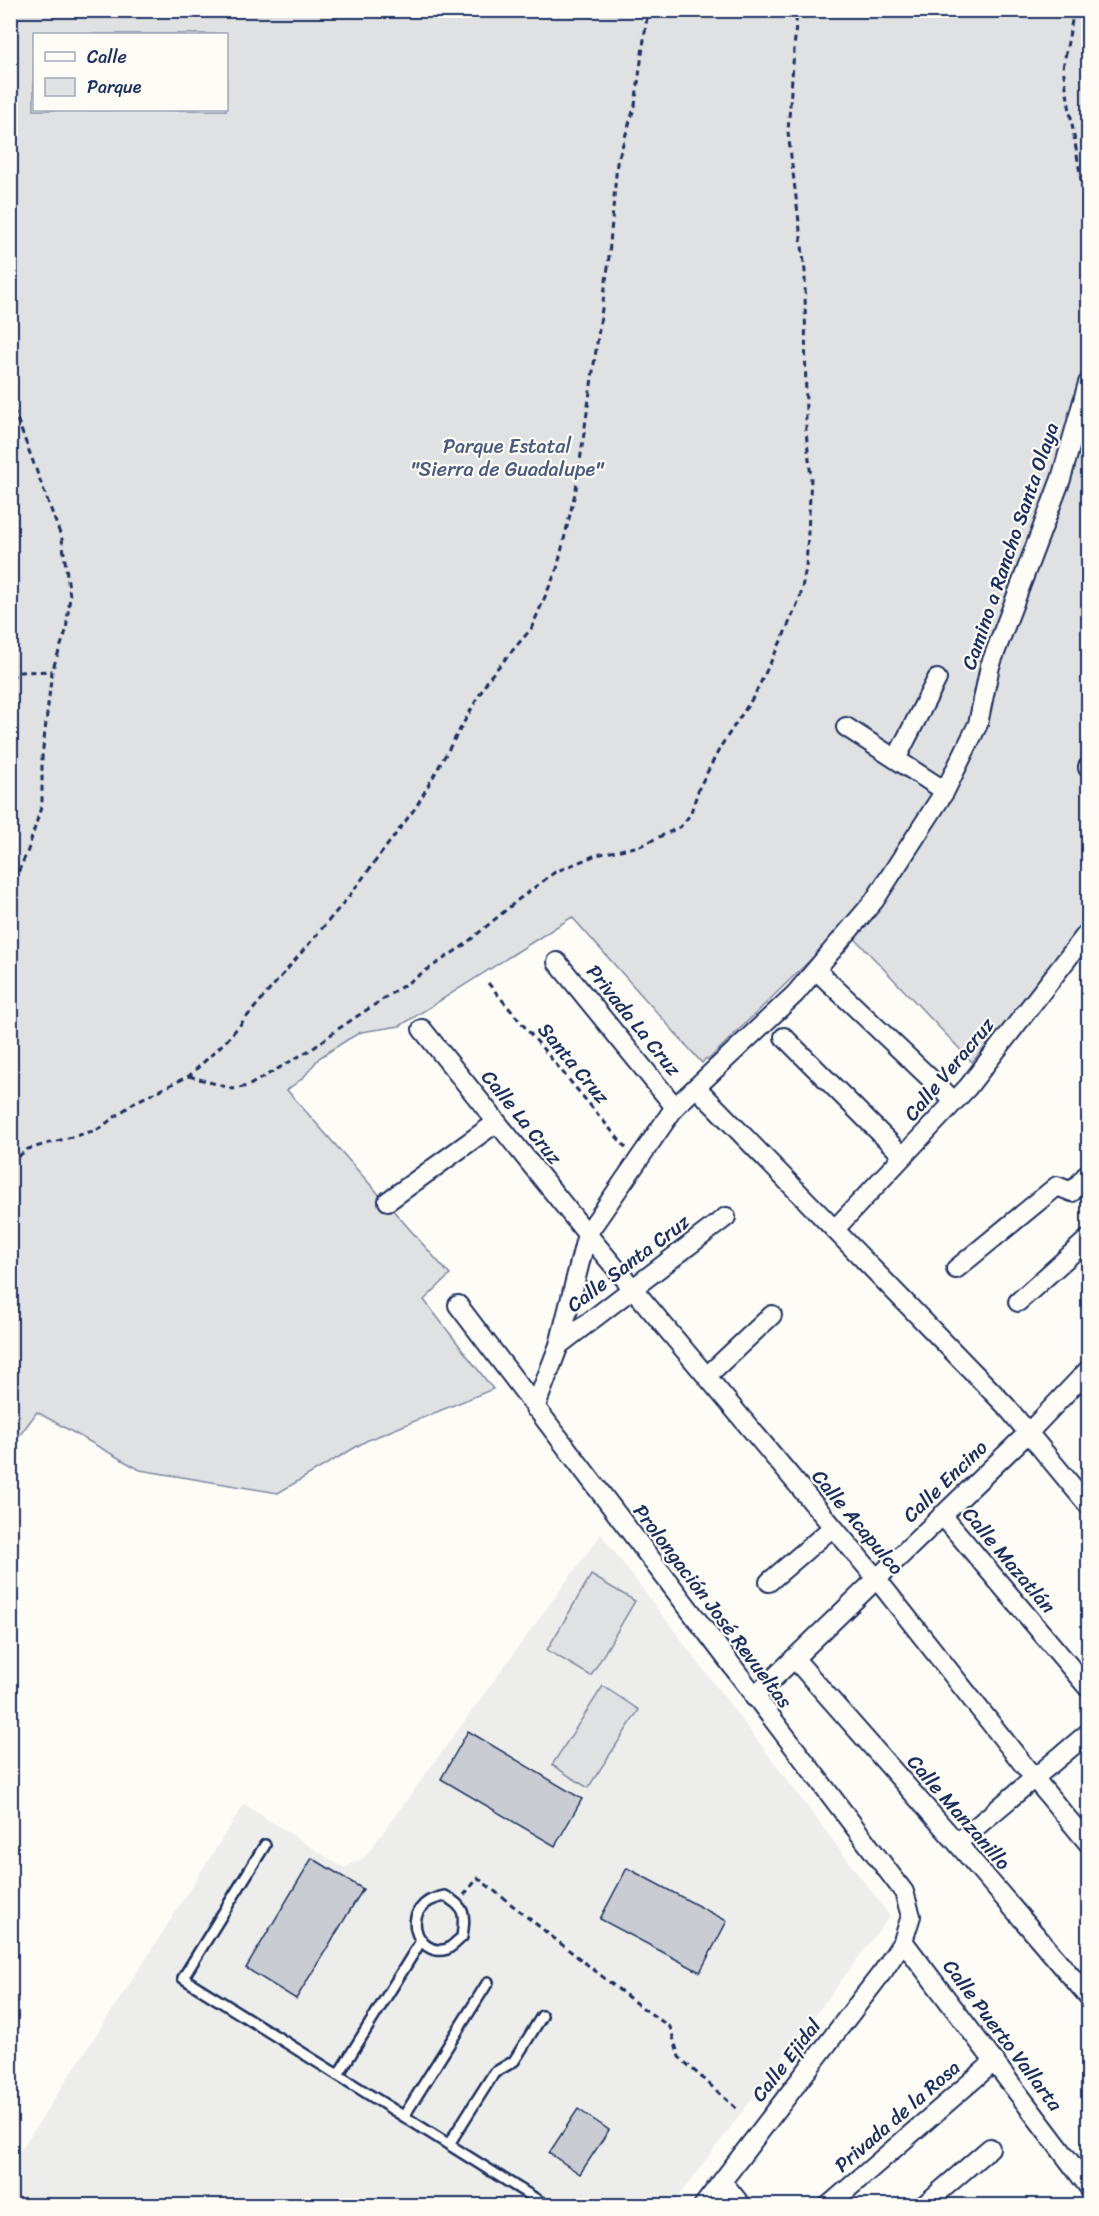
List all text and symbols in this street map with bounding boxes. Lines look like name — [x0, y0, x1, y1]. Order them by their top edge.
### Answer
legend — [33, 33, 228, 111]
text: Calle — [87, 41, 127, 73]
text: Parque — [87, 71, 142, 103]
street label: Camino a Rancho Santa Olaya — [952, 418, 1069, 675]
park label: Parque Estatal "Sierra de Guadalupe" — [411, 429, 605, 487]
street label: Privada La Cruz — [577, 956, 690, 1085]
street label: Calle Veracruz — [895, 1009, 1004, 1129]
street label: Santa Cruz — [529, 1014, 619, 1113]
street label: Calle La Cruz — [472, 1062, 571, 1173]
street label: Calle Santa Cruz — [559, 1205, 698, 1322]
street label: Calle Encino — [894, 1431, 996, 1531]
street label: Calle Acapulco — [803, 1461, 913, 1583]
street label: Prolongación José Revueltas — [624, 1496, 802, 1717]
street label: Calle Mazatlán — [953, 1499, 1064, 1622]
street label: Calle Manzanillo — [898, 1746, 1019, 1878]
street label: Calle Puerto Vallarta — [933, 1952, 1072, 2120]
street label: Calle Ejidal — [742, 2010, 831, 2110]
street label: Privada de la Rosa — [826, 2051, 969, 2181]

